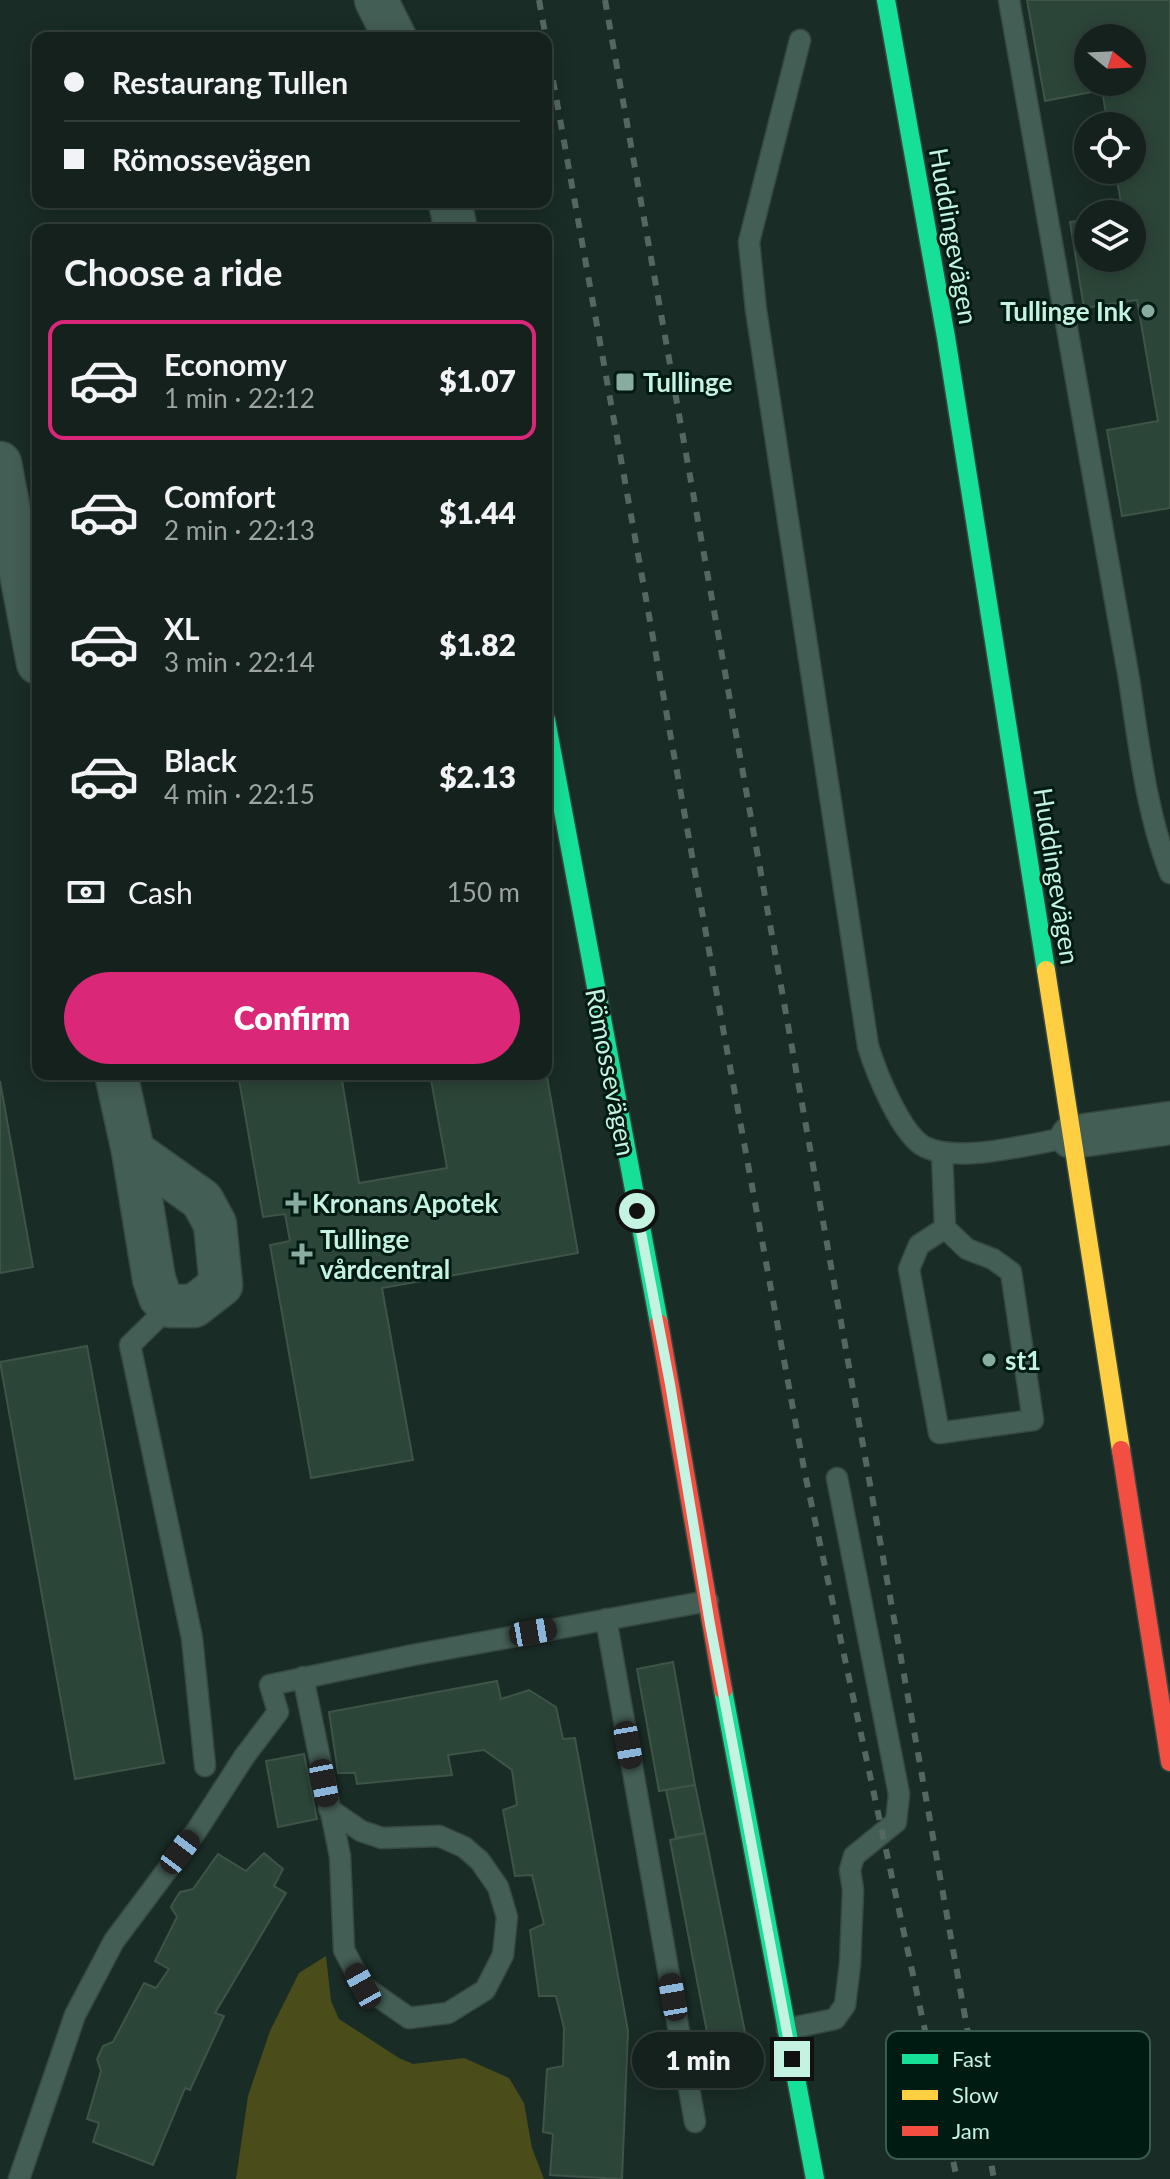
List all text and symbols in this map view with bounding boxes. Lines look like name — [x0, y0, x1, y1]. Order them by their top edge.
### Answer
north arrow — [1074, 24, 1146, 96]
map controls — [1074, 24, 1146, 272]
text: Restaurang Tullen — [112, 64, 348, 100]
button: locate — [1074, 112, 1146, 184]
text: Römossevägen — [112, 141, 311, 177]
street label: Huddingevägen — [923, 145, 985, 327]
button: layers — [1074, 200, 1146, 272]
text: Choose a ride — [64, 250, 283, 294]
place label: Tullinge Ink — [1000, 295, 1132, 327]
marker: Tullinge Ink — [1139, 302, 1157, 320]
icon: car — [68, 344, 140, 416]
text: Economy — [164, 346, 287, 382]
text: $1.07 — [439, 362, 516, 398]
place label: Tullinge — [643, 366, 733, 398]
marker: Tullinge — [614, 371, 636, 393]
text: 1 min · 22:12 — [164, 382, 315, 414]
icon: car — [68, 476, 140, 548]
text: Comfort — [164, 478, 276, 514]
text: $1.44 — [439, 494, 516, 530]
text: 2 min · 22:13 — [164, 514, 315, 546]
icon: car — [68, 608, 140, 680]
text: XL — [164, 610, 200, 646]
text: $1.82 — [439, 626, 516, 662]
text: 3 min · 22:14 — [164, 646, 315, 678]
icon: car — [68, 740, 140, 812]
text: Black — [164, 742, 237, 778]
text: $2.13 — [439, 758, 516, 794]
text: 4 min · 22:15 — [164, 778, 315, 810]
street label: Huddingevägen — [1027, 785, 1087, 967]
icon: cash — [64, 870, 108, 914]
text: Cash — [128, 874, 193, 910]
text: 150 m — [447, 876, 520, 908]
button: Confirm — [64, 972, 520, 1064]
street label: Römossevägen — [579, 986, 643, 1158]
place label: Kronans Apotek — [312, 1187, 498, 1219]
route start — [619, 1193, 655, 1229]
marker: Kronans Apotek — [287, 1194, 305, 1212]
place label: Tullinge vårdcentral — [320, 1223, 450, 1285]
marker: Tullinge vårdcentral — [291, 1243, 313, 1265]
place label: st1 — [1005, 1344, 1041, 1376]
marker: st1 — [980, 1351, 998, 1369]
car — [507, 1616, 559, 1648]
car — [612, 1719, 644, 1771]
car — [308, 1757, 340, 1809]
car — [156, 1826, 204, 1878]
car — [341, 1959, 385, 2013]
car — [657, 1971, 689, 2023]
callout: 1 min — [632, 2031, 764, 2087]
legend — [886, 2031, 1150, 2159]
route end — [774, 2041, 810, 2077]
text: 1 min — [666, 2044, 730, 2076]
text: Fast — [952, 2045, 991, 2072]
text: Slow — [952, 2081, 999, 2108]
text: Jam — [952, 2117, 990, 2144]

